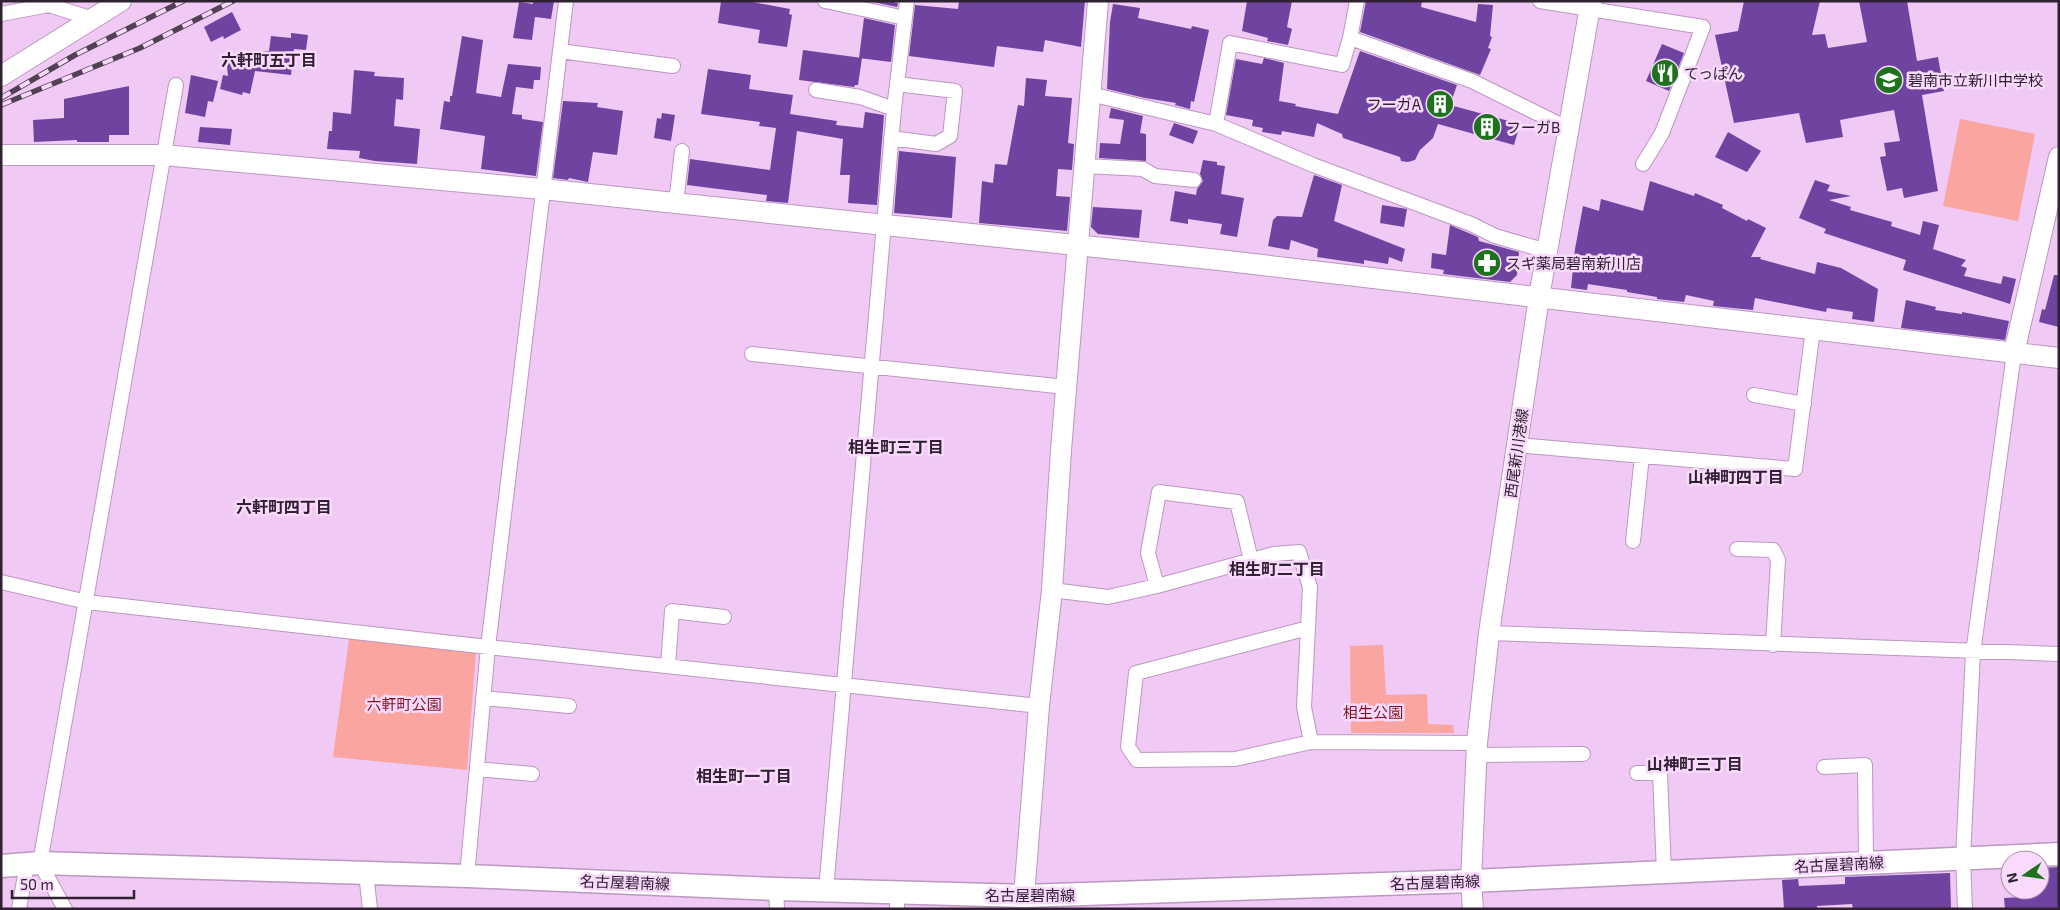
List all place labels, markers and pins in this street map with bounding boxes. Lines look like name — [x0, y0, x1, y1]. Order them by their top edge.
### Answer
restaurant icon: てっぱん — [1650, 58, 1680, 88]
place label: てっぱん — [1684, 64, 1743, 82]
school or university icon: 碧南市立新川中学校 — [1874, 65, 1904, 95]
place label: 碧南市立新川中学校 — [1908, 71, 2043, 89]
building icon: フーガA — [1425, 89, 1455, 119]
place label: フーガA — [1367, 95, 1422, 113]
building icon: フーガB — [1472, 112, 1502, 142]
place label: フーガB — [1506, 118, 1560, 136]
pharmacy icon: スギ薬局碧南新川店 — [1472, 248, 1502, 278]
place label: スギ薬局碧南新川店 — [1506, 254, 1641, 272]

